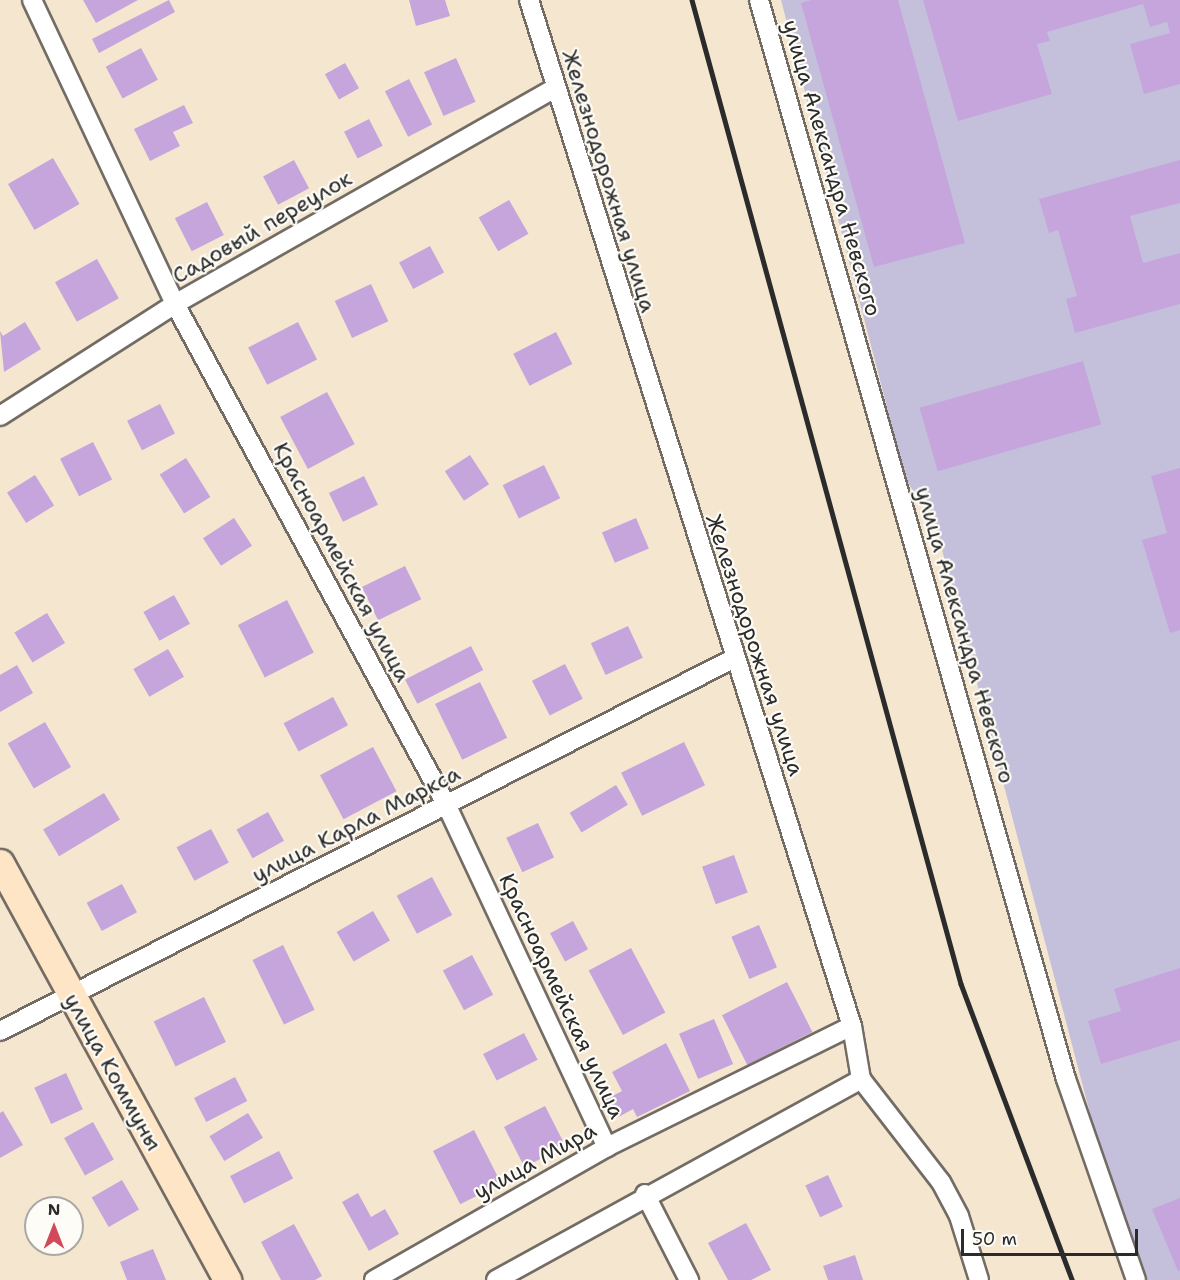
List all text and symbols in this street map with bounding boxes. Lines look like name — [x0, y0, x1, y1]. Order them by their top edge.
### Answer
street label: улица Александра Невского — [777, 17, 887, 319]
street label: Железнодорожная улица — [556, 46, 662, 316]
street label: Садовый переулок — [167, 165, 357, 289]
street label: Красноармейская улица — [268, 438, 416, 686]
street label: улица Александра Невского — [910, 484, 1020, 786]
street label: Железнодорожная улица — [700, 511, 810, 779]
street label: улица Карла Маркса — [248, 760, 464, 888]
street label: Красноармейская улица — [494, 869, 630, 1123]
street label: улица Коммуны — [59, 989, 167, 1155]
street label: улица Мира — [469, 1117, 601, 1205]
north arrow — [24, 1196, 84, 1256]
text: N — [48, 1199, 60, 1220]
scale bar — [964, 1217, 1141, 1255]
text: 50 m — [972, 1227, 1017, 1251]

